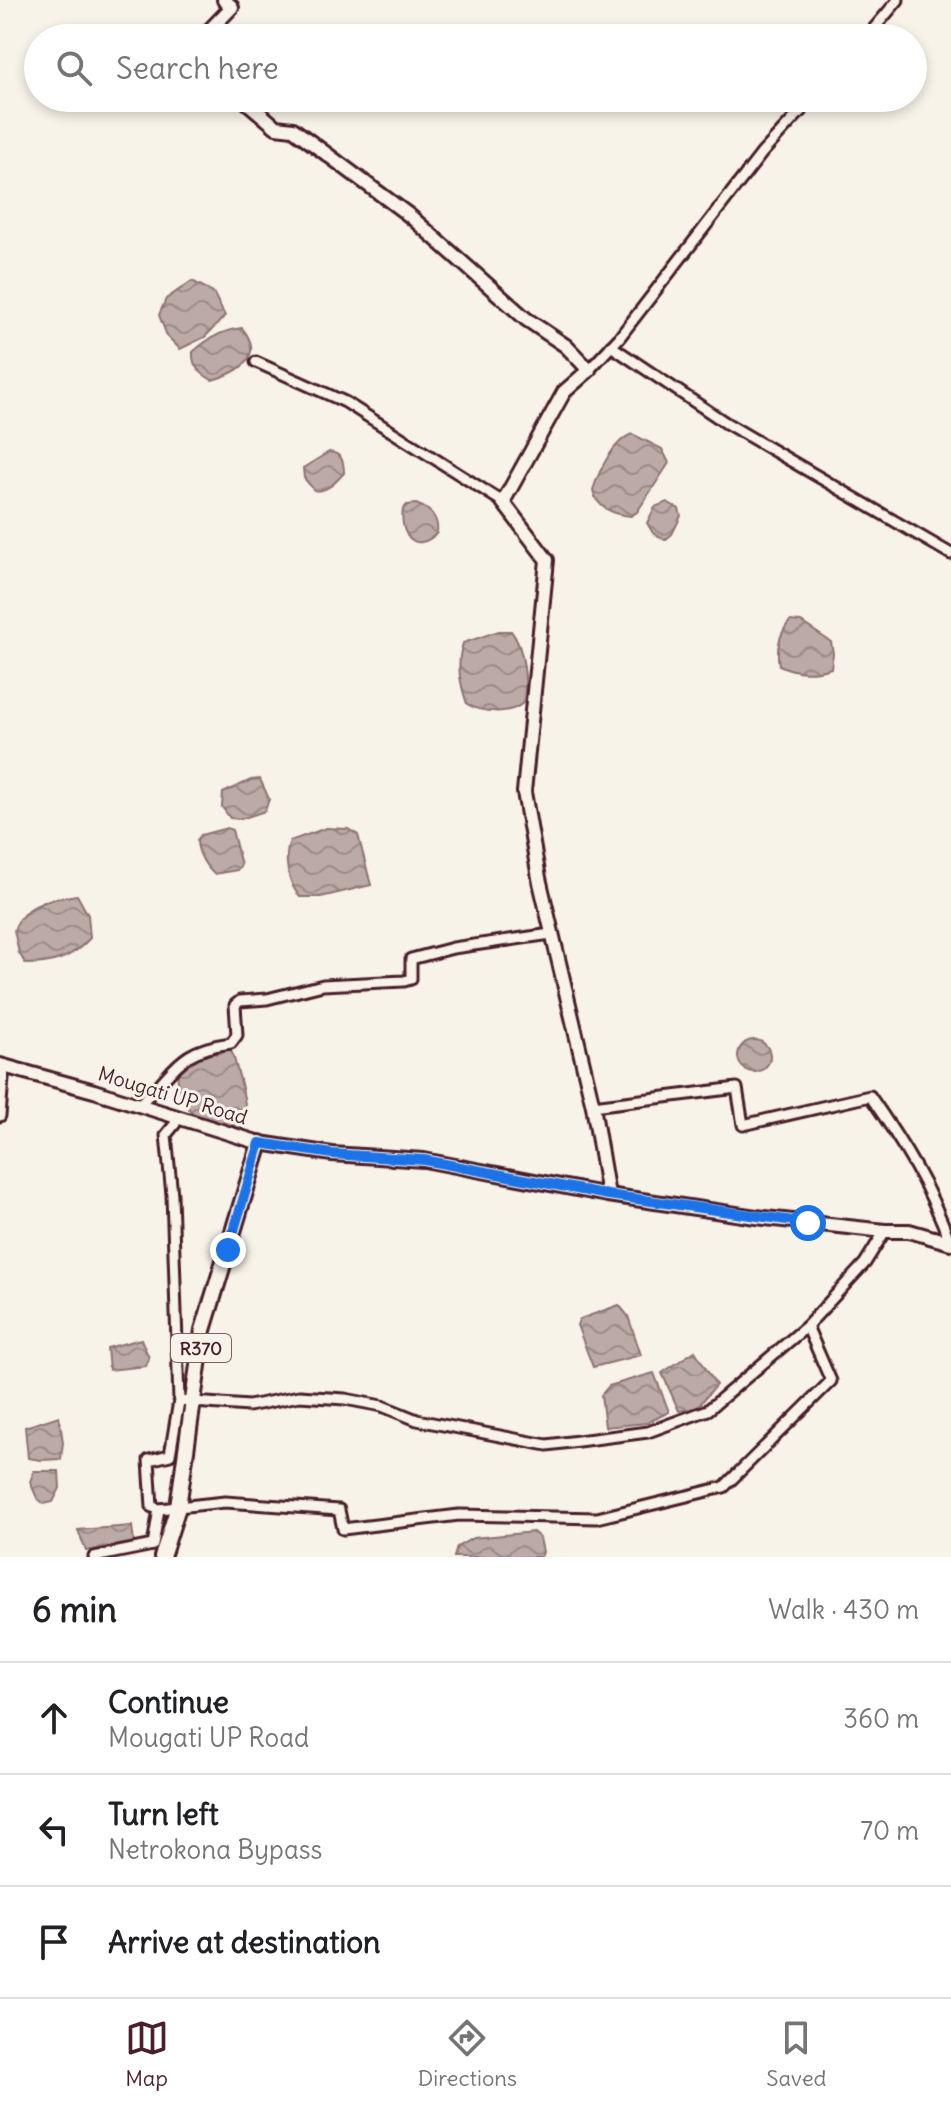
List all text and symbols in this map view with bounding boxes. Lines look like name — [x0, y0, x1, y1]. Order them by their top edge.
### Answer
search box — [24, 24, 927, 112]
icon: search — [52, 46, 96, 90]
text: Search here — [116, 49, 279, 87]
street label: Mougati UP Road — [95, 1060, 251, 1130]
route start — [790, 1205, 826, 1241]
route end — [210, 1232, 246, 1268]
road number: R370 — [171, 1334, 231, 1362]
text: 6 min — [32, 1588, 117, 1631]
text: Walk · 430 m — [768, 1593, 919, 1626]
text: Continue — [108, 1683, 229, 1721]
icon: ahead — [32, 1696, 76, 1740]
text: 360 m — [843, 1702, 919, 1735]
text: Mougati UP Road — [108, 1721, 309, 1754]
text: Turn left — [108, 1795, 219, 1833]
icon: left — [32, 1808, 76, 1852]
text: 70 m — [860, 1814, 919, 1847]
text: Netrokona Bypass — [108, 1833, 322, 1866]
icon: arrive — [32, 1920, 76, 1964]
text: Arrive at destination — [108, 1923, 380, 1961]
tab: Map — [125, 2016, 169, 2092]
tab: Directions — [418, 2016, 517, 2092]
tab: Saved — [766, 2016, 826, 2092]

